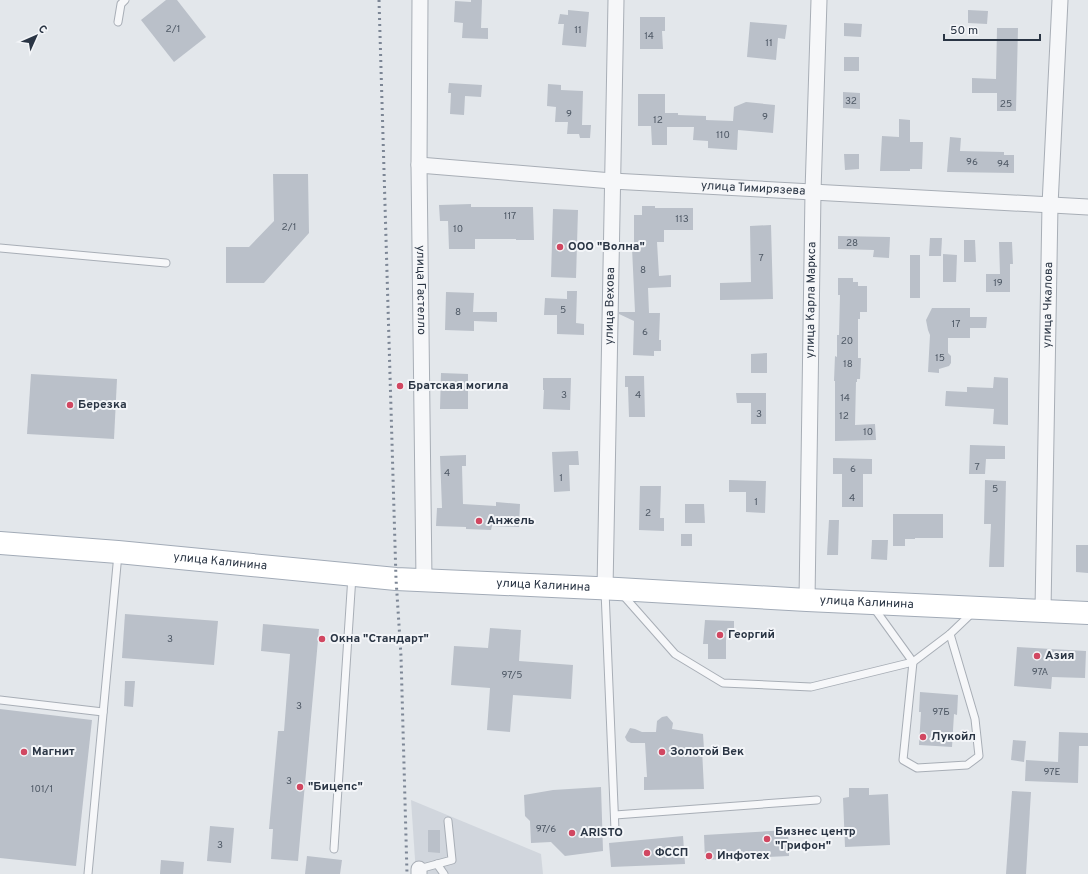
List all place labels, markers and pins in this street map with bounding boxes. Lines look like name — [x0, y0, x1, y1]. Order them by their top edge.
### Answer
place label: ООО "Волна" — [568, 239, 645, 255]
marker: ООО "Волна" — [555, 242, 565, 252]
place label: Братская могила — [408, 378, 508, 394]
marker: Братская могила — [395, 381, 405, 391]
place label: Березка — [78, 397, 127, 413]
marker: Березка — [65, 400, 75, 410]
place label: Анжель — [487, 513, 535, 529]
marker: Анжель — [474, 516, 484, 526]
place label: Георгий — [728, 627, 775, 643]
marker: Георгий — [715, 630, 725, 640]
place label: Окна "Стандарт" — [330, 631, 429, 647]
marker: Окна "Стандарт" — [317, 634, 327, 644]
place label: Азия — [1045, 648, 1074, 664]
marker: Азия — [1032, 651, 1042, 661]
place label: Лукойл — [931, 729, 976, 745]
marker: Лукойл — [918, 732, 928, 742]
place label: Магнит — [32, 744, 75, 760]
place label: Золотой Век — [670, 744, 744, 760]
marker: Магнит — [19, 747, 29, 757]
marker: Золотой Век — [657, 747, 667, 757]
place label: "Бицепс" — [308, 779, 363, 795]
marker: "Бицепс" — [295, 782, 305, 792]
place label: Бизнес центр "Грифон" — [775, 824, 856, 854]
place label: ARISTO — [580, 825, 623, 841]
marker: ARISTO — [567, 828, 577, 838]
marker: Бизнес центр "Грифон" — [762, 834, 772, 844]
place label: ФССП — [655, 845, 688, 861]
marker: ФССП — [642, 848, 652, 858]
place label: Инфотех — [717, 848, 770, 864]
marker: Инфотех — [704, 851, 714, 861]

